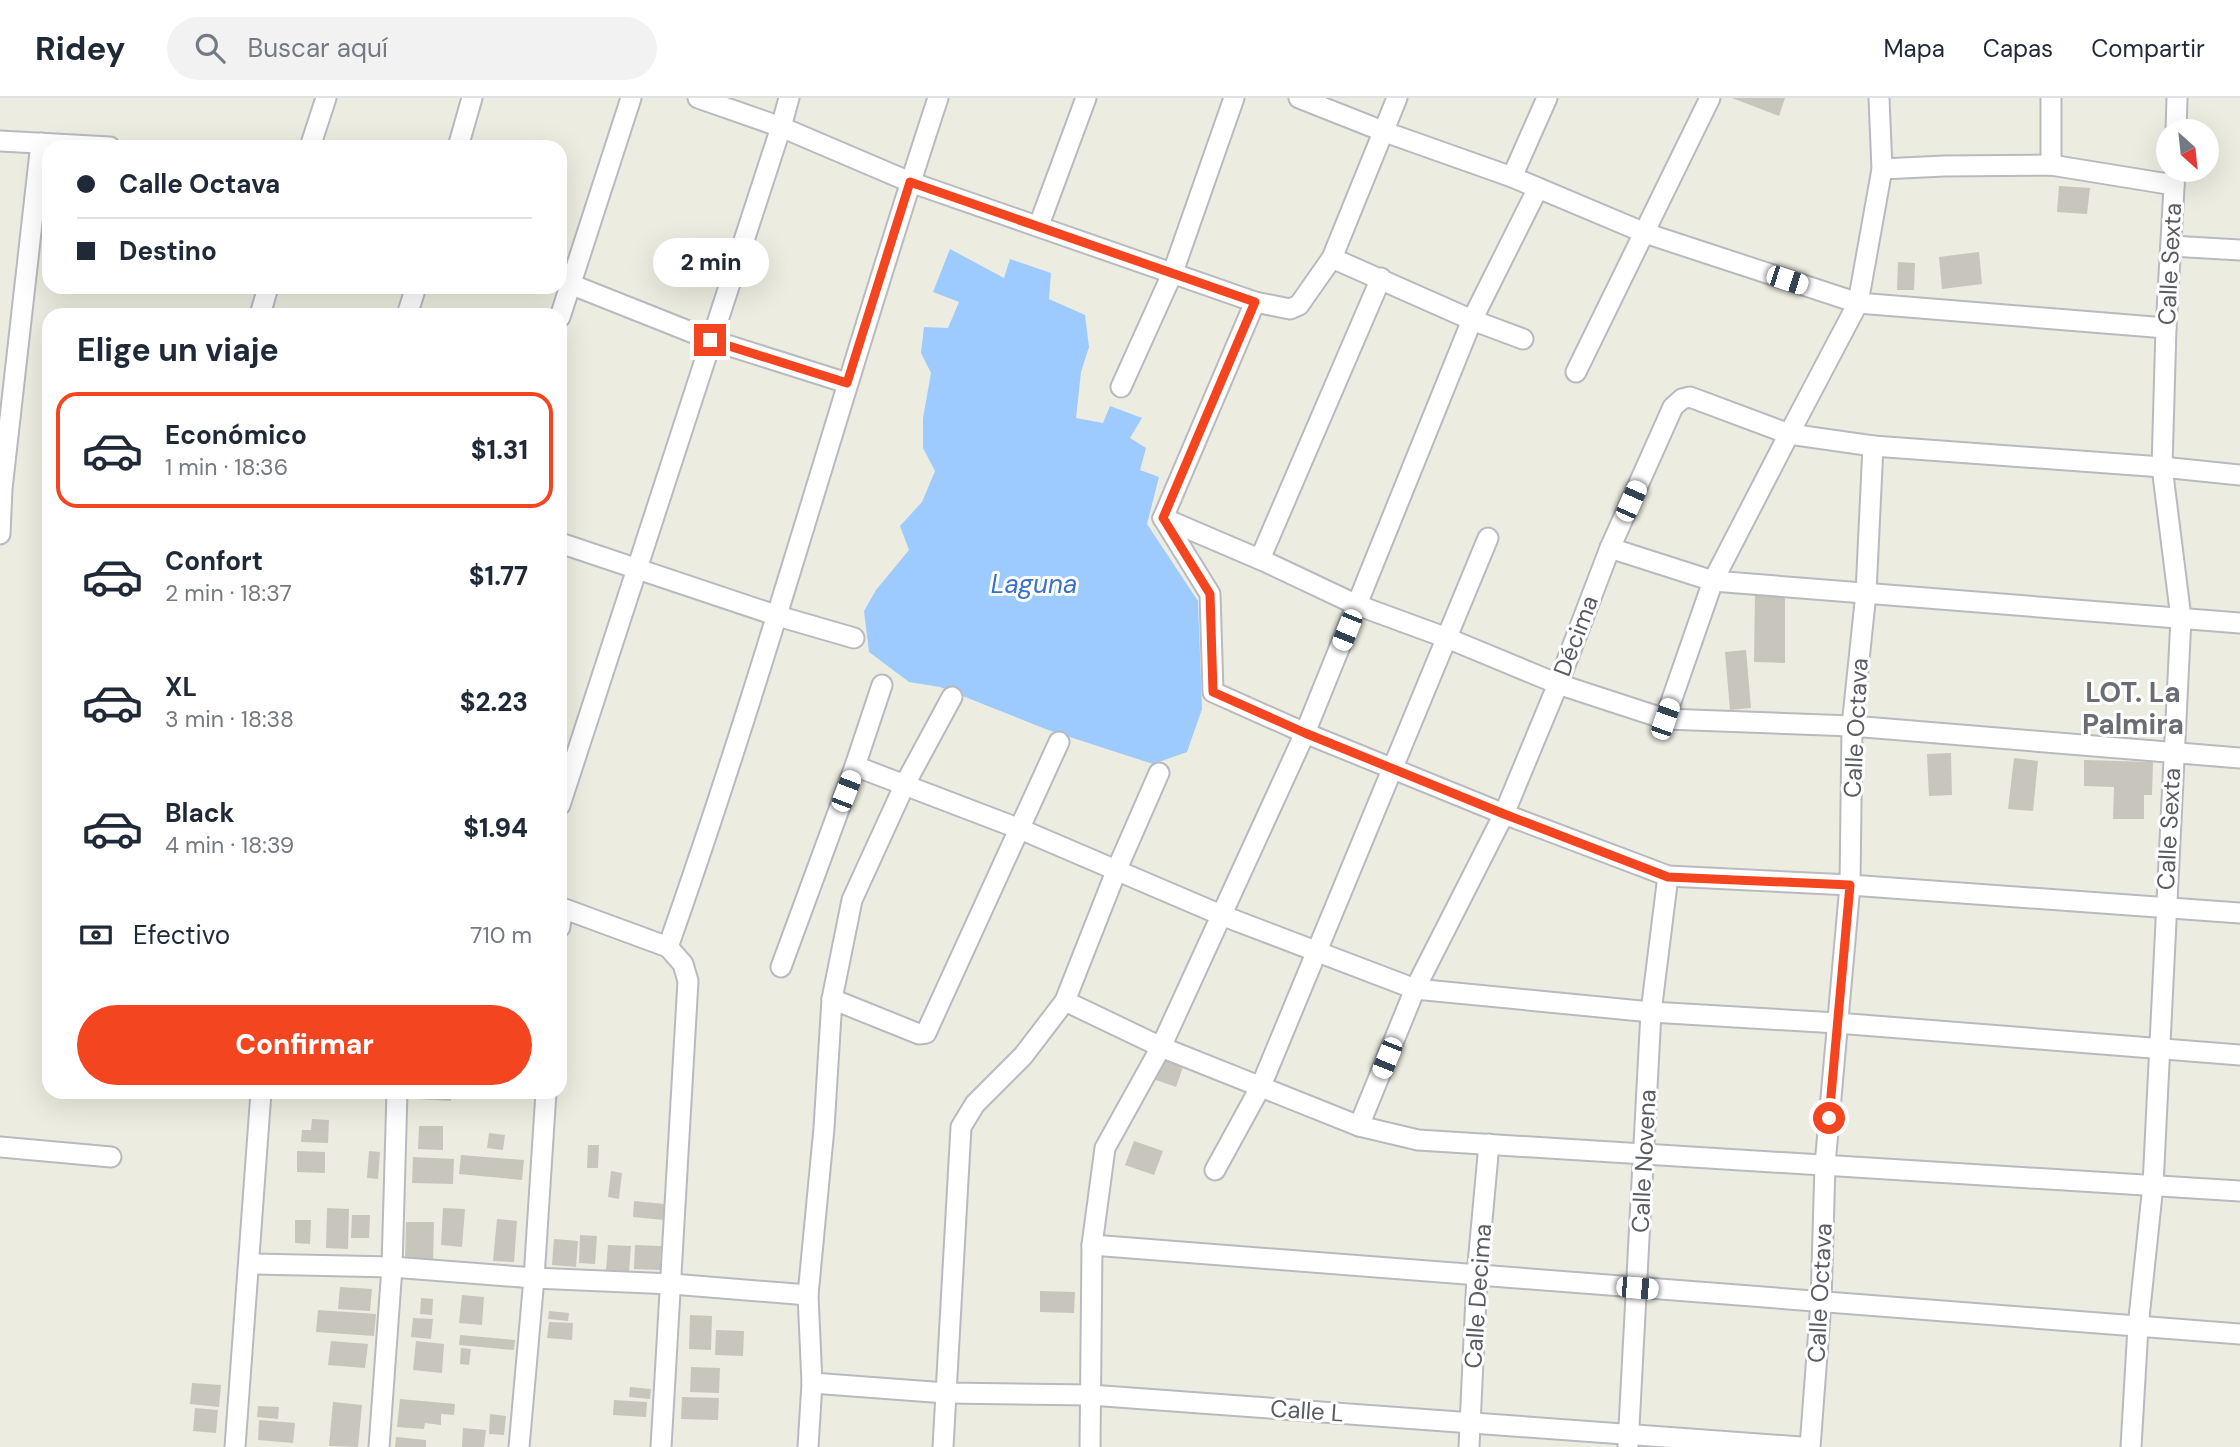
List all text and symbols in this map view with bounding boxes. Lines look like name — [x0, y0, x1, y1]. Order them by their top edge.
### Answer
search box — [167, 17, 657, 80]
text: Ridey — [35, 27, 125, 70]
icon: search — [191, 29, 229, 67]
text: Buscar aquí — [247, 31, 388, 65]
text: Mapa — [1883, 33, 1945, 64]
text: Capas — [1983, 33, 2053, 64]
text: Compartir — [2091, 33, 2205, 64]
north arrow — [2156, 119, 2219, 182]
map controls — [2156, 119, 2219, 182]
text: Calle Octava — [119, 167, 280, 201]
street label: Calle Sexta — [2151, 202, 2188, 326]
text: Destino — [119, 234, 217, 268]
callout: 2 min — [652, 238, 768, 288]
text: 2 min — [680, 247, 742, 277]
car — [1764, 264, 1811, 296]
route end — [694, 324, 726, 356]
text: Elige un viaje — [77, 329, 279, 371]
text: Económico — [165, 418, 307, 452]
icon: car — [81, 419, 144, 482]
text: $1.31 — [471, 433, 528, 467]
text: 1 min · 18:36 — [165, 452, 288, 482]
car — [1613, 478, 1650, 524]
text: Confort — [165, 544, 263, 578]
icon: car — [81, 545, 144, 608]
text: $1.77 — [469, 559, 528, 593]
water label: Laguna — [991, 567, 1077, 601]
text: 2 min · 18:37 — [165, 578, 292, 608]
street label: Décima — [1546, 591, 1605, 681]
car — [1330, 607, 1365, 653]
street label: Calle Octava — [1836, 657, 1875, 799]
text: XL — [165, 670, 197, 704]
icon: car — [81, 671, 144, 734]
district label: LOT. La Palmira — [2082, 674, 2184, 743]
text: $2.23 — [460, 685, 528, 719]
car — [1649, 696, 1682, 742]
text: 3 min · 18:38 — [165, 704, 294, 734]
street label: Calle Sexta — [2150, 767, 2187, 891]
car — [829, 768, 864, 814]
text: Black — [165, 796, 235, 830]
icon: car — [81, 797, 144, 860]
text: $1.94 — [463, 811, 528, 845]
text: 4 min · 18:39 — [165, 830, 294, 860]
icon: cash — [77, 916, 115, 954]
text: Efectivo — [133, 918, 230, 952]
text: 710 m — [470, 920, 532, 950]
button: Confirmar — [77, 1005, 532, 1085]
car — [1370, 1035, 1405, 1081]
street label: Calle Novena — [1624, 1088, 1663, 1234]
route start — [1813, 1102, 1845, 1134]
street label: Calle Octava — [1800, 1222, 1839, 1364]
street label: Calle Decima — [1457, 1223, 1498, 1369]
car — [1616, 1276, 1659, 1300]
street label: Calle L — [1269, 1392, 1345, 1429]

